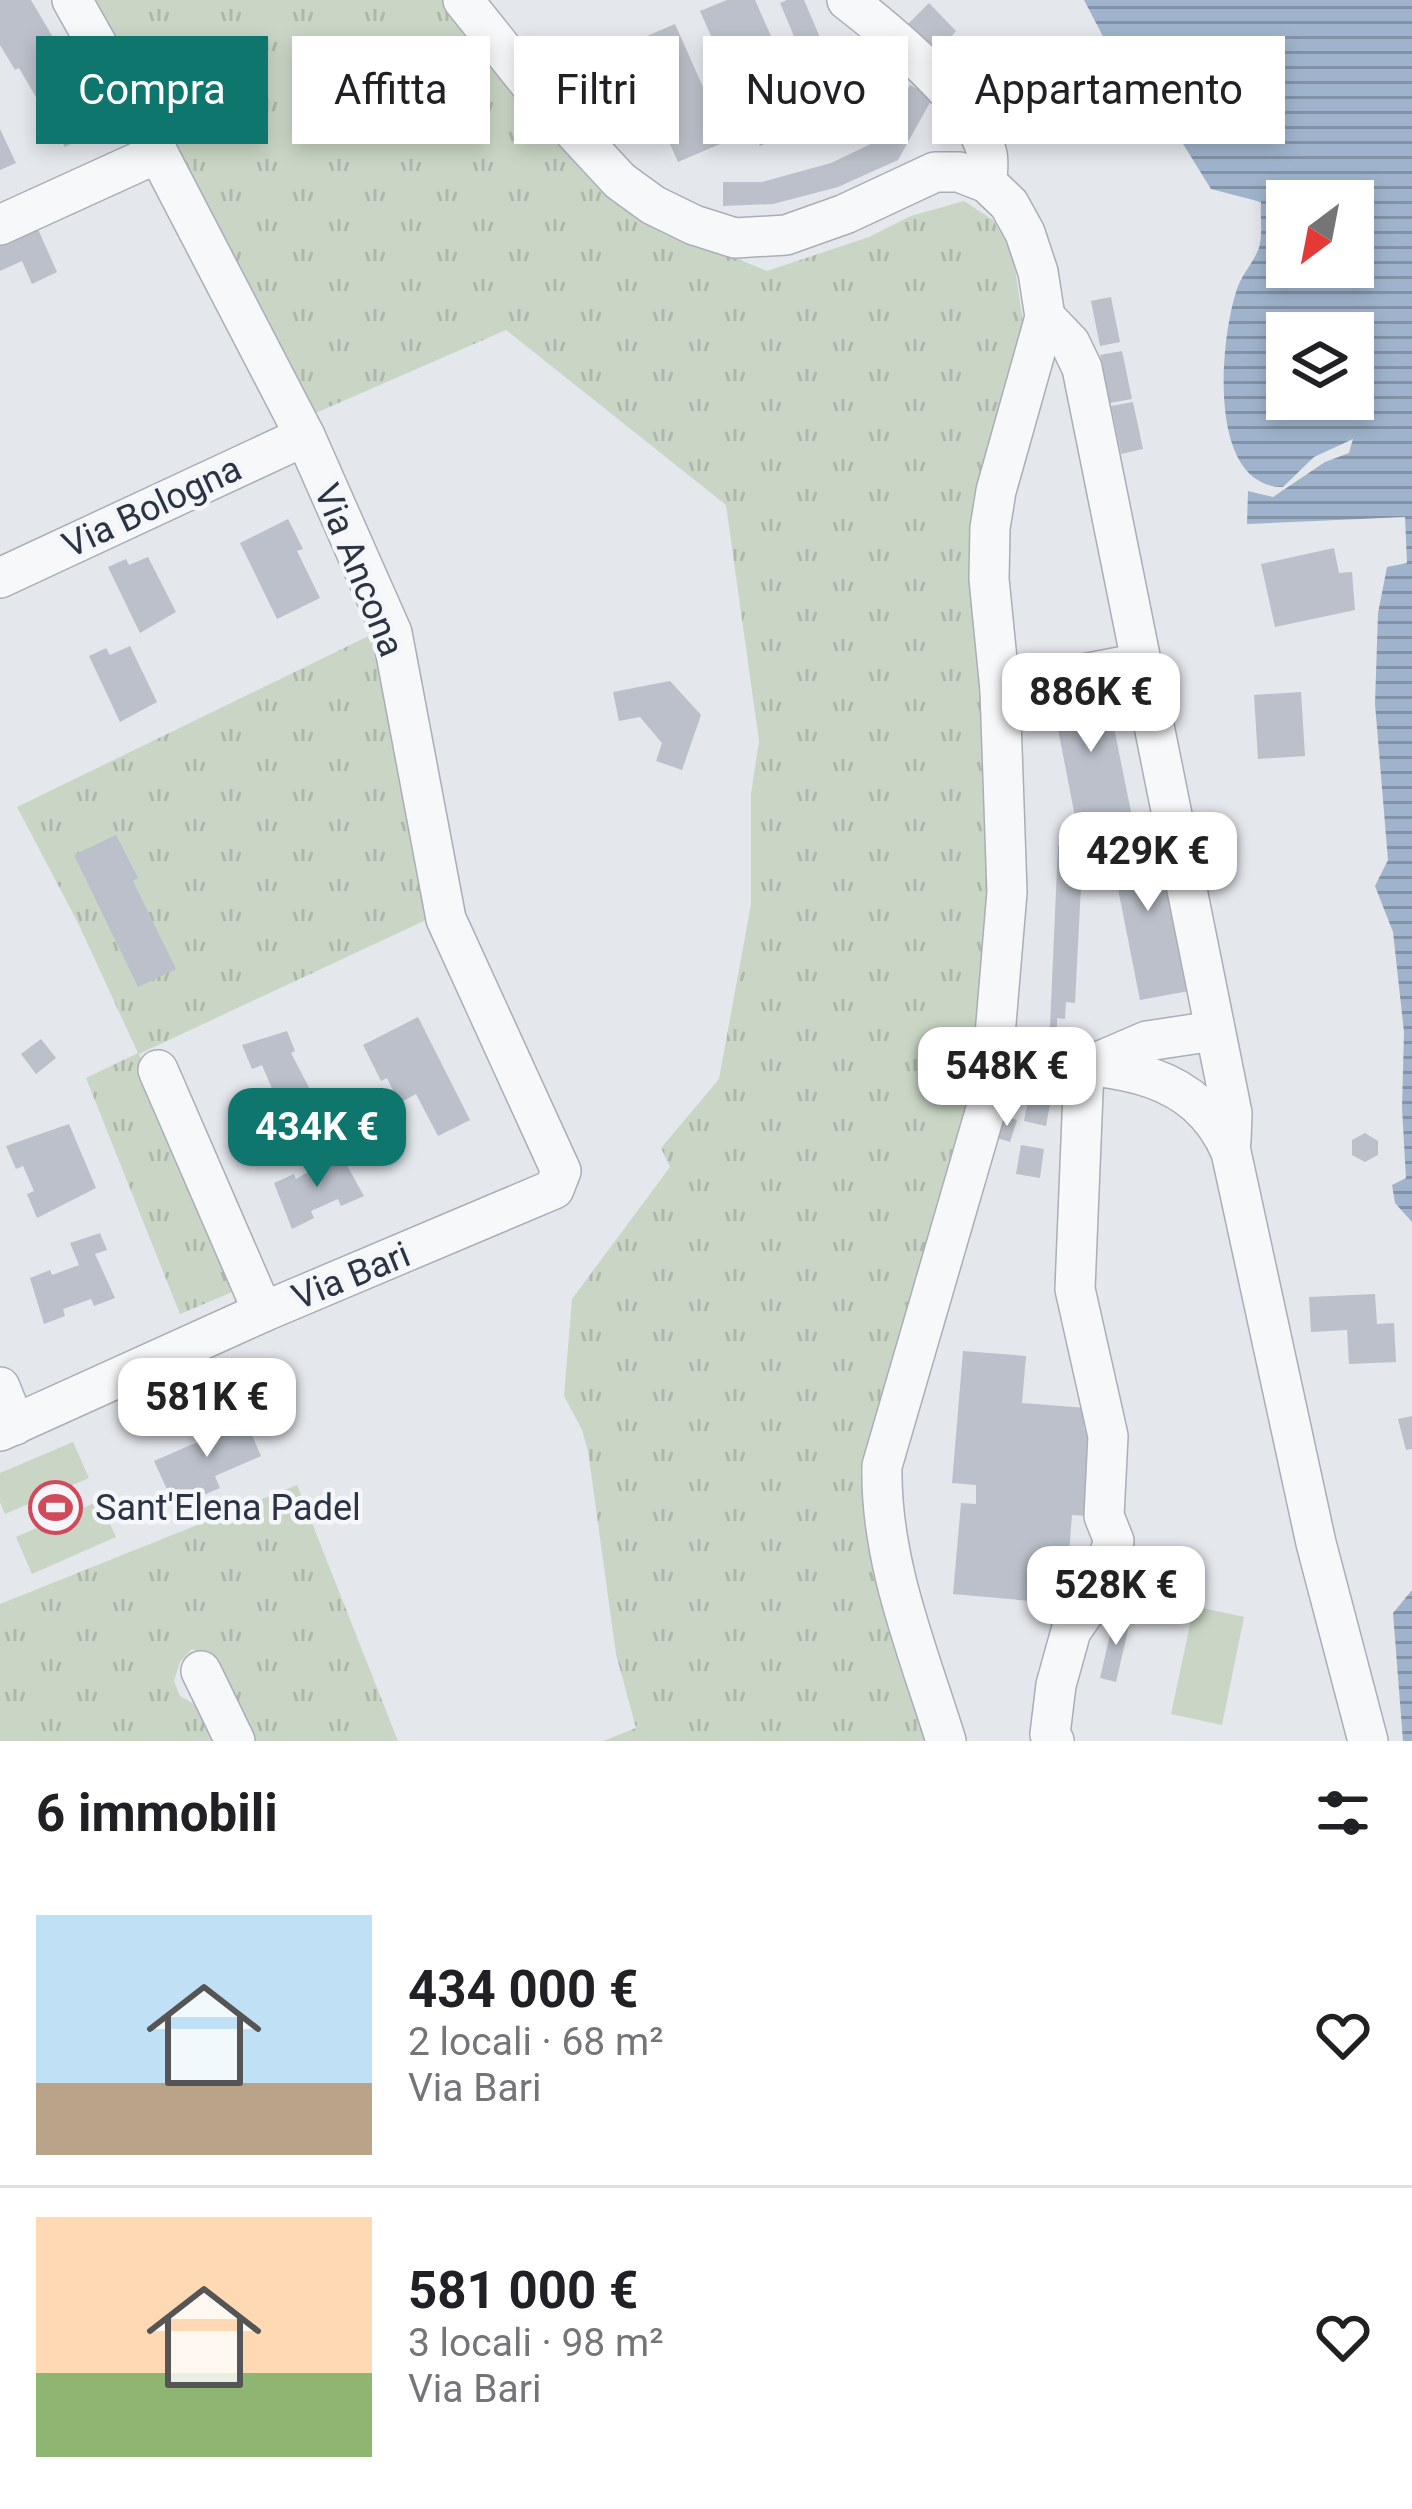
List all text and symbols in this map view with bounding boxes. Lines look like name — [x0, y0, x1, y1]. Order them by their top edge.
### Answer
chip: Compra — [36, 36, 268, 144]
chip: Affitta — [292, 36, 490, 144]
chip: Filtri — [514, 36, 679, 144]
chip: Nuovo — [703, 36, 908, 144]
chip: Appartamento — [932, 36, 1285, 144]
north arrow — [1266, 180, 1374, 288]
map controls — [1266, 180, 1374, 420]
button: layers — [1266, 312, 1374, 420]
street label: Via Bologna — [56, 447, 248, 567]
street label: Via Ancona — [305, 478, 413, 662]
pin: 886K € — [993, 653, 1189, 755]
text: 886K € — [1029, 669, 1153, 715]
pin: 429K € — [1050, 812, 1246, 914]
text: 429K € — [1086, 828, 1210, 874]
pin: 548K € — [909, 1027, 1105, 1129]
text: 548K € — [945, 1043, 1069, 1089]
pin: 434K € — [219, 1088, 415, 1190]
text: 434K € — [255, 1104, 379, 1150]
street label: Via Bari — [286, 1233, 416, 1319]
pin: 581K € — [109, 1358, 305, 1460]
text: 581K € — [145, 1374, 269, 1420]
sports icon: Sant'Elena Padel — [28, 1480, 84, 1536]
place label: Sant'Elena Padel — [95, 1487, 361, 1529]
pin: 528K € — [1018, 1546, 1214, 1648]
text: 528K € — [1054, 1562, 1178, 1608]
icon: filters — [1310, 1780, 1376, 1846]
text: 6 immobili — [36, 1784, 278, 1843]
text: 434 000 € — [408, 1960, 638, 2019]
icon: home — [132, 1963, 276, 2107]
icon: heart — [1310, 2002, 1376, 2068]
text: 2 locali · 68 m² — [408, 2019, 663, 2065]
text: Via Bari — [408, 2065, 541, 2111]
text: 581 000 € — [408, 2261, 638, 2320]
icon: home — [132, 2265, 276, 2409]
icon: heart — [1310, 2304, 1376, 2370]
text: 3 locali · 98 m² — [408, 2320, 663, 2366]
text: Via Bari — [408, 2366, 541, 2412]

